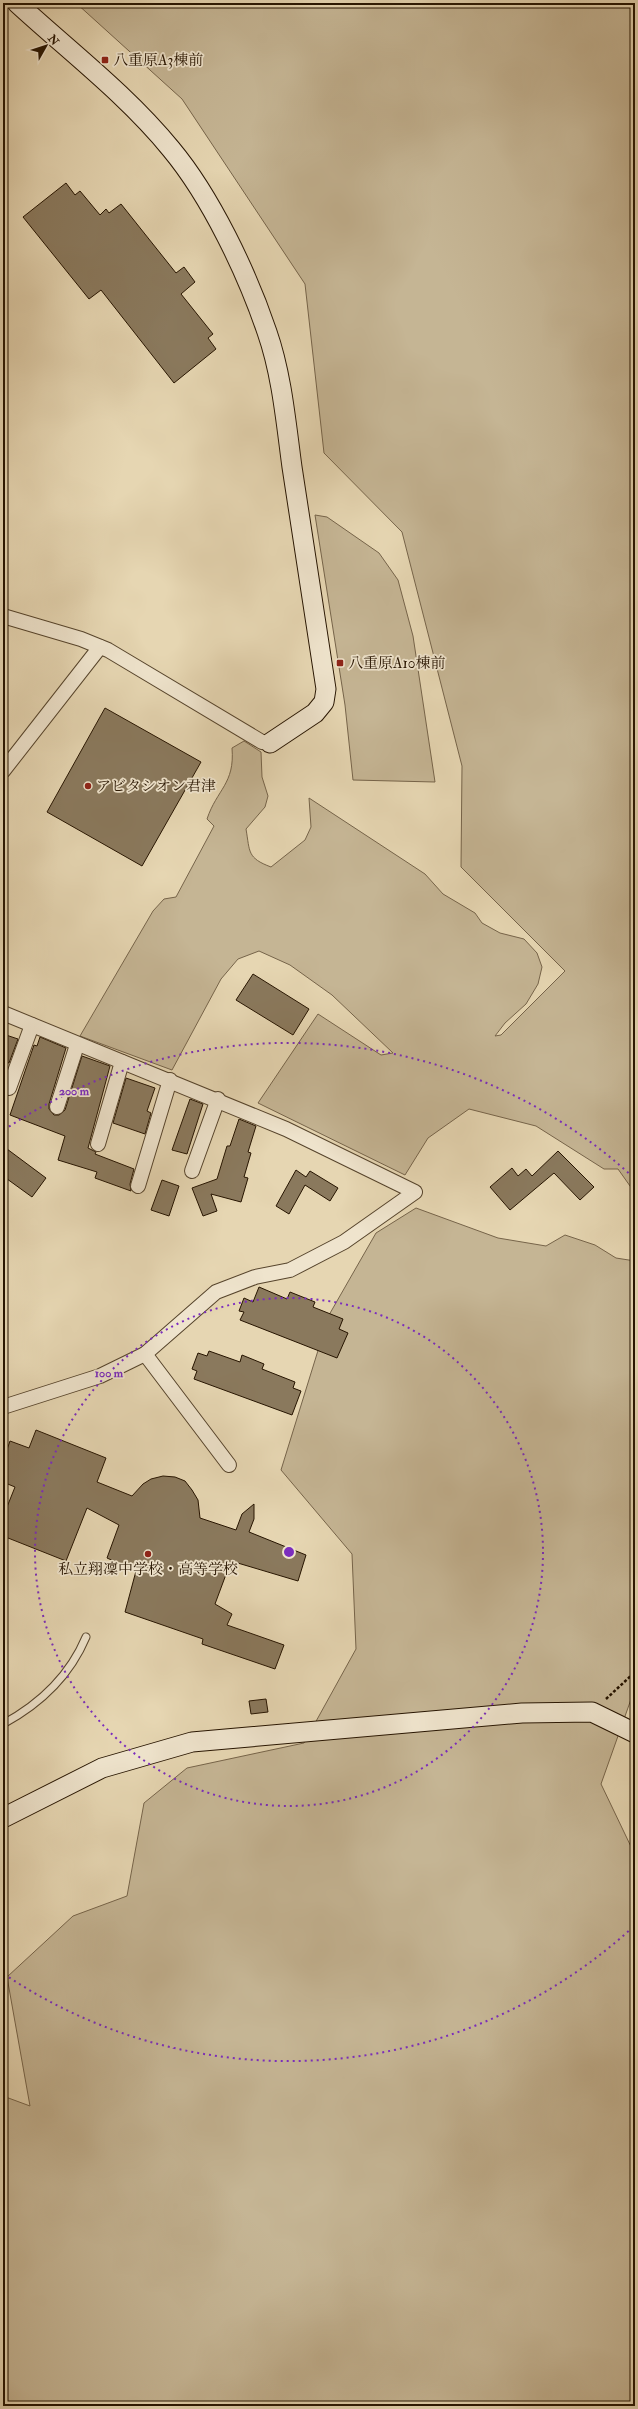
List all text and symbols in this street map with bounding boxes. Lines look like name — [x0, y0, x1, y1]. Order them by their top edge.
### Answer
north arrow — [26, 26, 66, 66]
text: N — [45, 31, 62, 49]
place label: 八重原A3棟前 — [113, 51, 203, 70]
marker: 八重原A3棟前 — [100, 55, 110, 65]
place label: 八重原A10棟前 — [348, 654, 446, 673]
marker: 八重原A10棟前 — [335, 658, 345, 668]
place label: アビタシオン君津 — [96, 777, 216, 796]
marker: アビタシオン君津 — [83, 781, 93, 791]
text: 200 m — [59, 1084, 90, 1099]
text: 100 m — [95, 1366, 124, 1381]
centre of rings — [282, 1545, 296, 1559]
marker: 私立翔凜中学校・高等学校 — [143, 1549, 153, 1559]
place label: 私立翔凜中学校・高等学校 — [58, 1560, 238, 1579]

